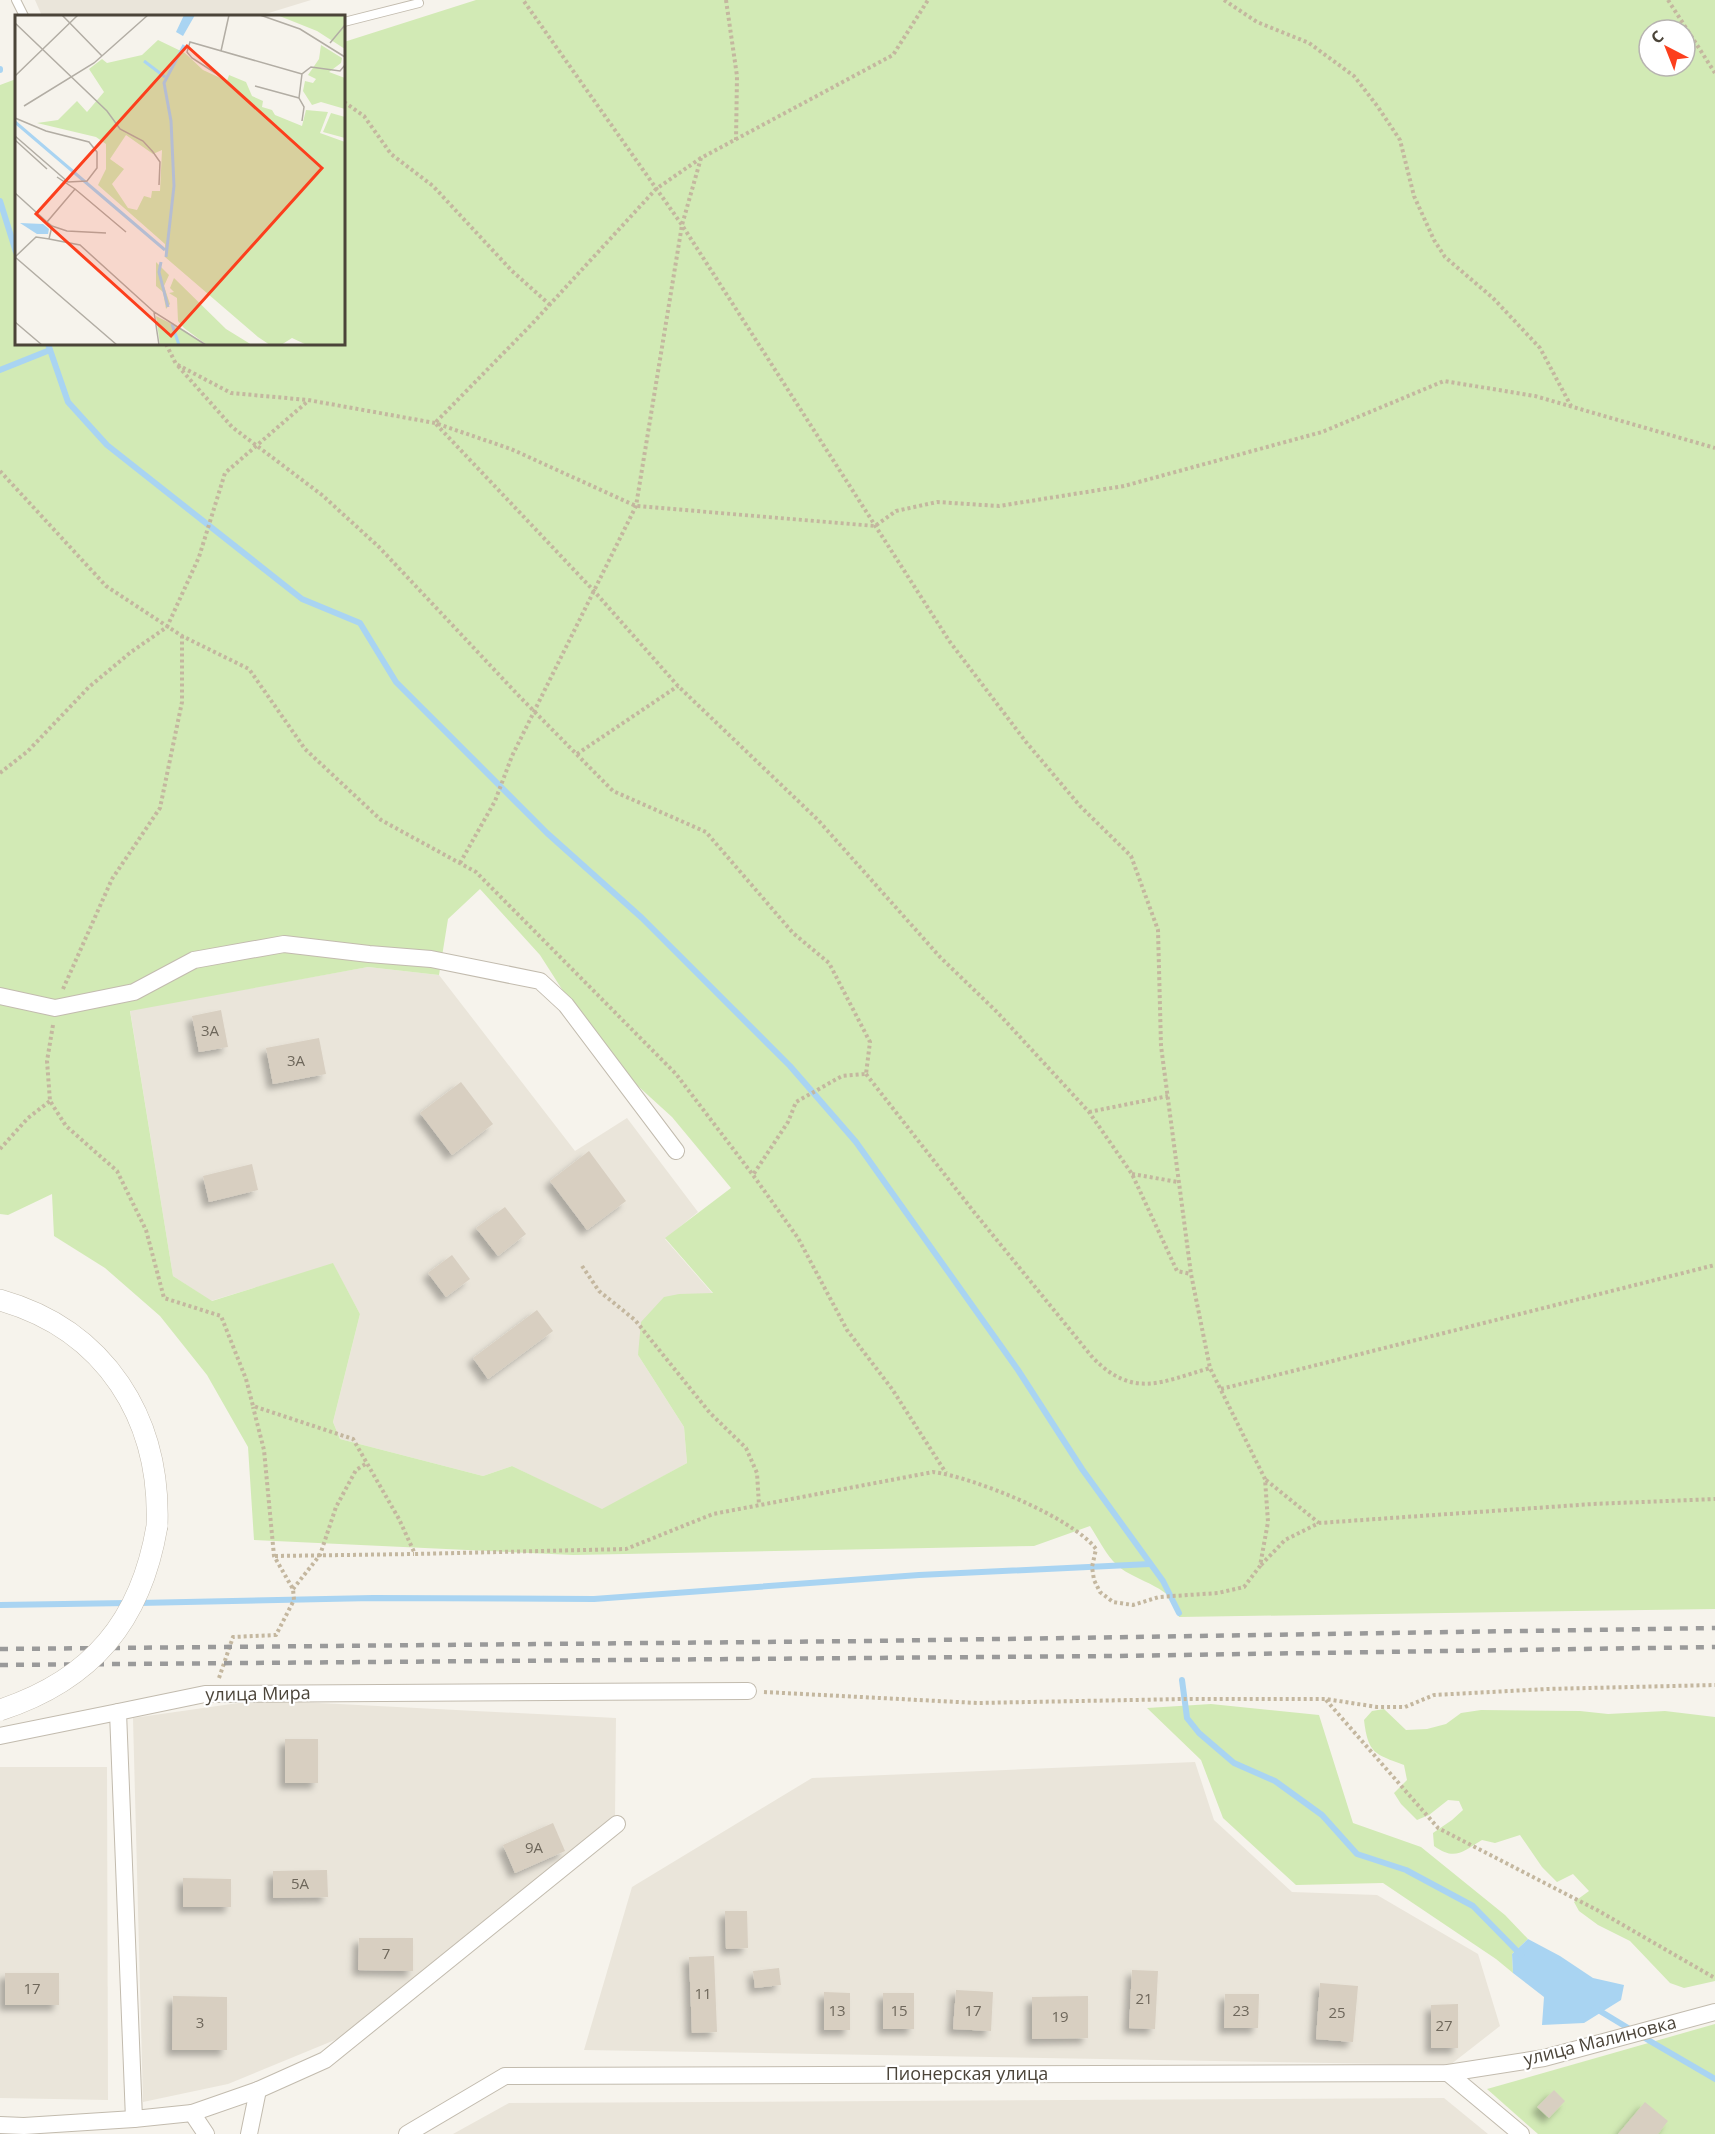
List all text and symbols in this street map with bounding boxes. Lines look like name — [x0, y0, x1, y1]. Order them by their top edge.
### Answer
inset map — [15, 15, 345, 345]
north arrow — [1637, 18, 1697, 78]
text: С — [1646, 25, 1668, 48]
house number: 3А — [201, 1020, 220, 1040]
house number: 3А — [287, 1050, 306, 1070]
street label: улица Мира — [205, 1680, 311, 1706]
house number: 9А — [525, 1837, 544, 1857]
house number: 5А — [291, 1873, 310, 1893]
house number: 7 — [382, 1943, 390, 1963]
house number: 17 — [23, 1978, 41, 1998]
house number: 11 — [694, 1983, 712, 2003]
house number: 21 — [1135, 1988, 1153, 2008]
house number: 13 — [828, 2000, 846, 2020]
house number: 15 — [890, 2000, 908, 2020]
house number: 17 — [964, 2000, 982, 2020]
house number: 23 — [1232, 2000, 1250, 2020]
house number: 25 — [1328, 2002, 1346, 2022]
house number: 19 — [1051, 2006, 1069, 2026]
street label: улица Малиновка — [1521, 2009, 1679, 2071]
house number: 3 — [196, 2012, 204, 2032]
house number: 27 — [1435, 2015, 1453, 2035]
street label: Пионерская улица — [886, 2061, 1048, 2085]

